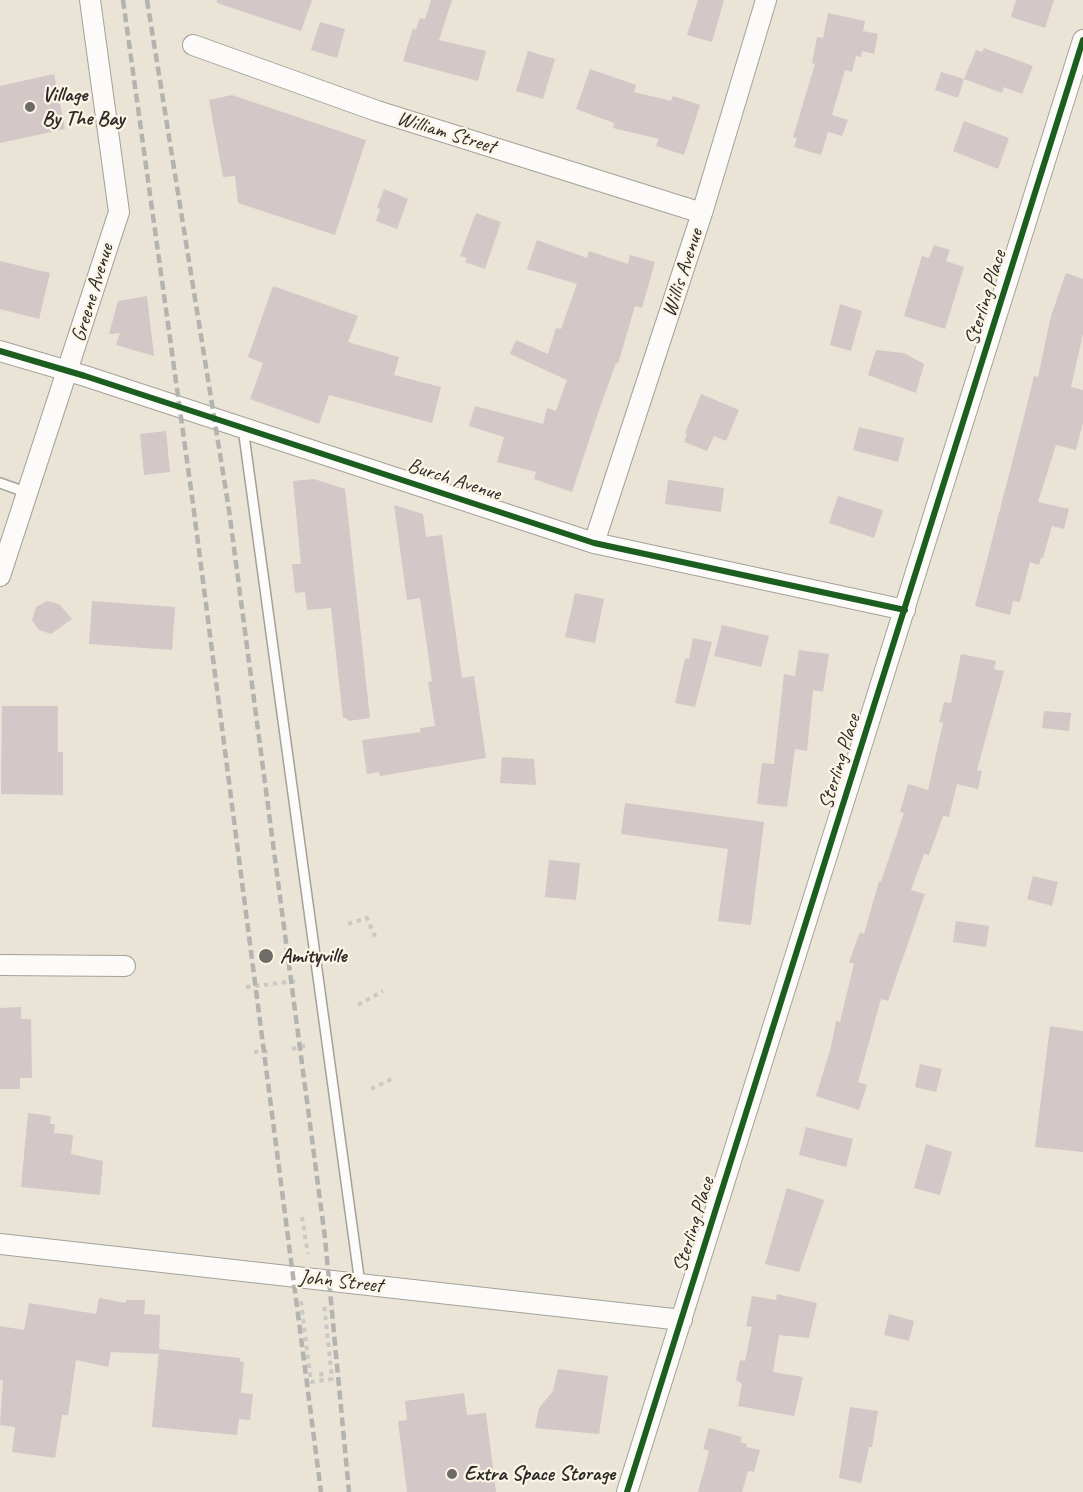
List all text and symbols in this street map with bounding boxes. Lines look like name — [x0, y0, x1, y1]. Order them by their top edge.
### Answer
place label: Village By The Bay — [42, 82, 124, 132]
marker: Village By The Bay — [23, 100, 37, 114]
street label: William Street — [394, 106, 498, 160]
street label: Willis Avenue — [657, 226, 709, 320]
street label: Greene Avenue — [66, 241, 120, 345]
street label: Sterling Place — [960, 247, 1012, 349]
street label: Burch Avenue — [404, 453, 504, 507]
street label: Sterling Place — [814, 711, 866, 813]
place label: Amityville — [280, 943, 346, 969]
marker: Amityville — [257, 947, 275, 965]
street label: Sterling Place — [668, 1174, 720, 1276]
street label: John Street — [298, 1265, 384, 1299]
place label: Extra Space Storage — [464, 1461, 615, 1487]
marker: Extra Space Storage — [445, 1467, 459, 1481]

